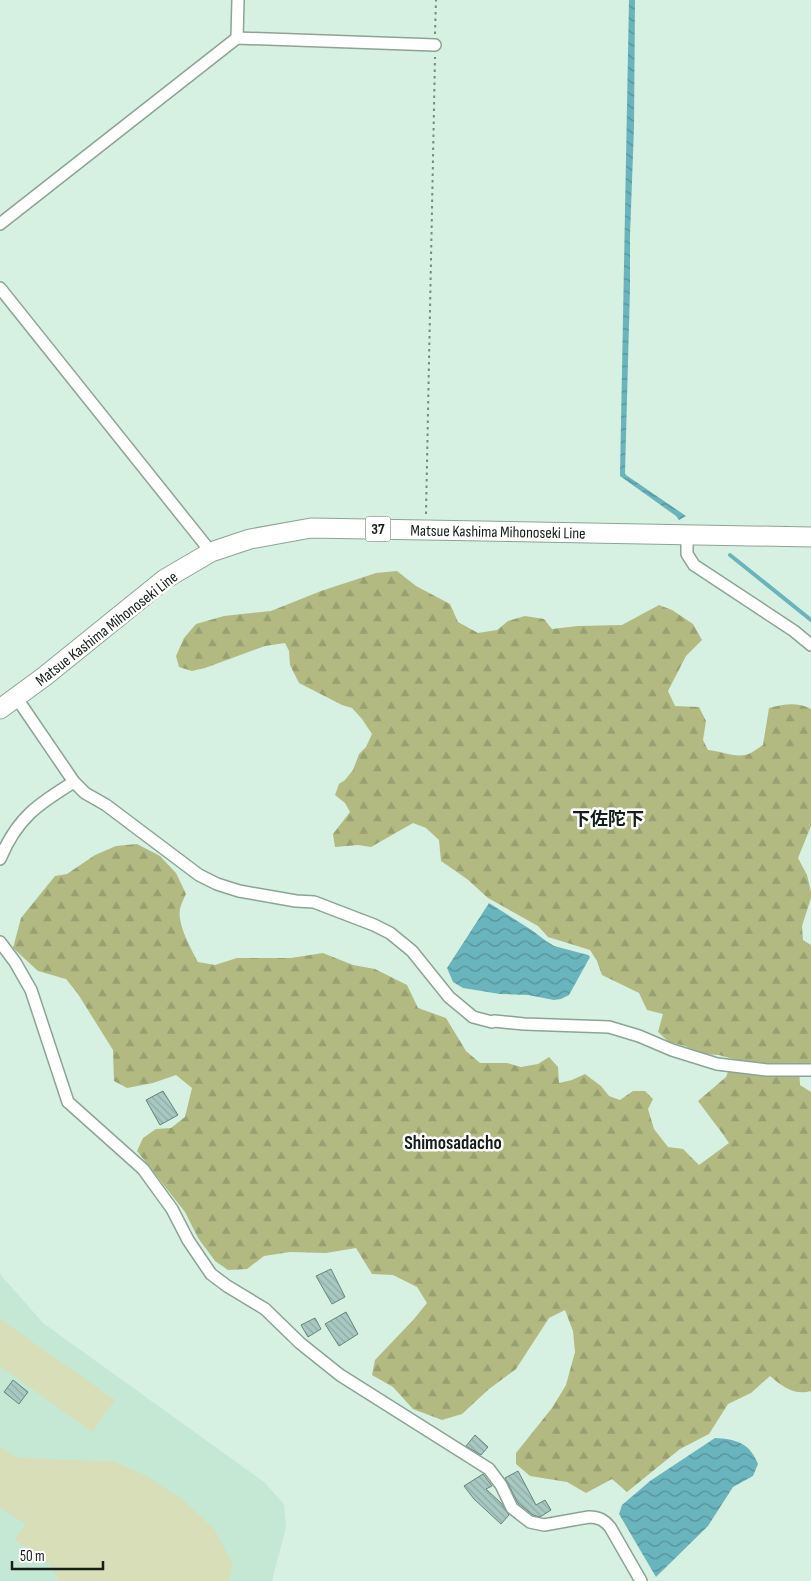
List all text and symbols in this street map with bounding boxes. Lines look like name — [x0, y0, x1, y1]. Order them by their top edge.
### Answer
road number: 37 — [366, 516, 390, 542]
street label: Matsue Kashima Mihonoseki Line — [410, 521, 586, 544]
street label: Matsue Kashima Mihonoseki Line — [32, 568, 182, 691]
district label: 下佐陀下 — [572, 809, 644, 830]
district label: Shimosadacho — [404, 1132, 502, 1155]
scale bar — [12, 1538, 104, 1570]
text: 50 m — [20, 1547, 45, 1566]

